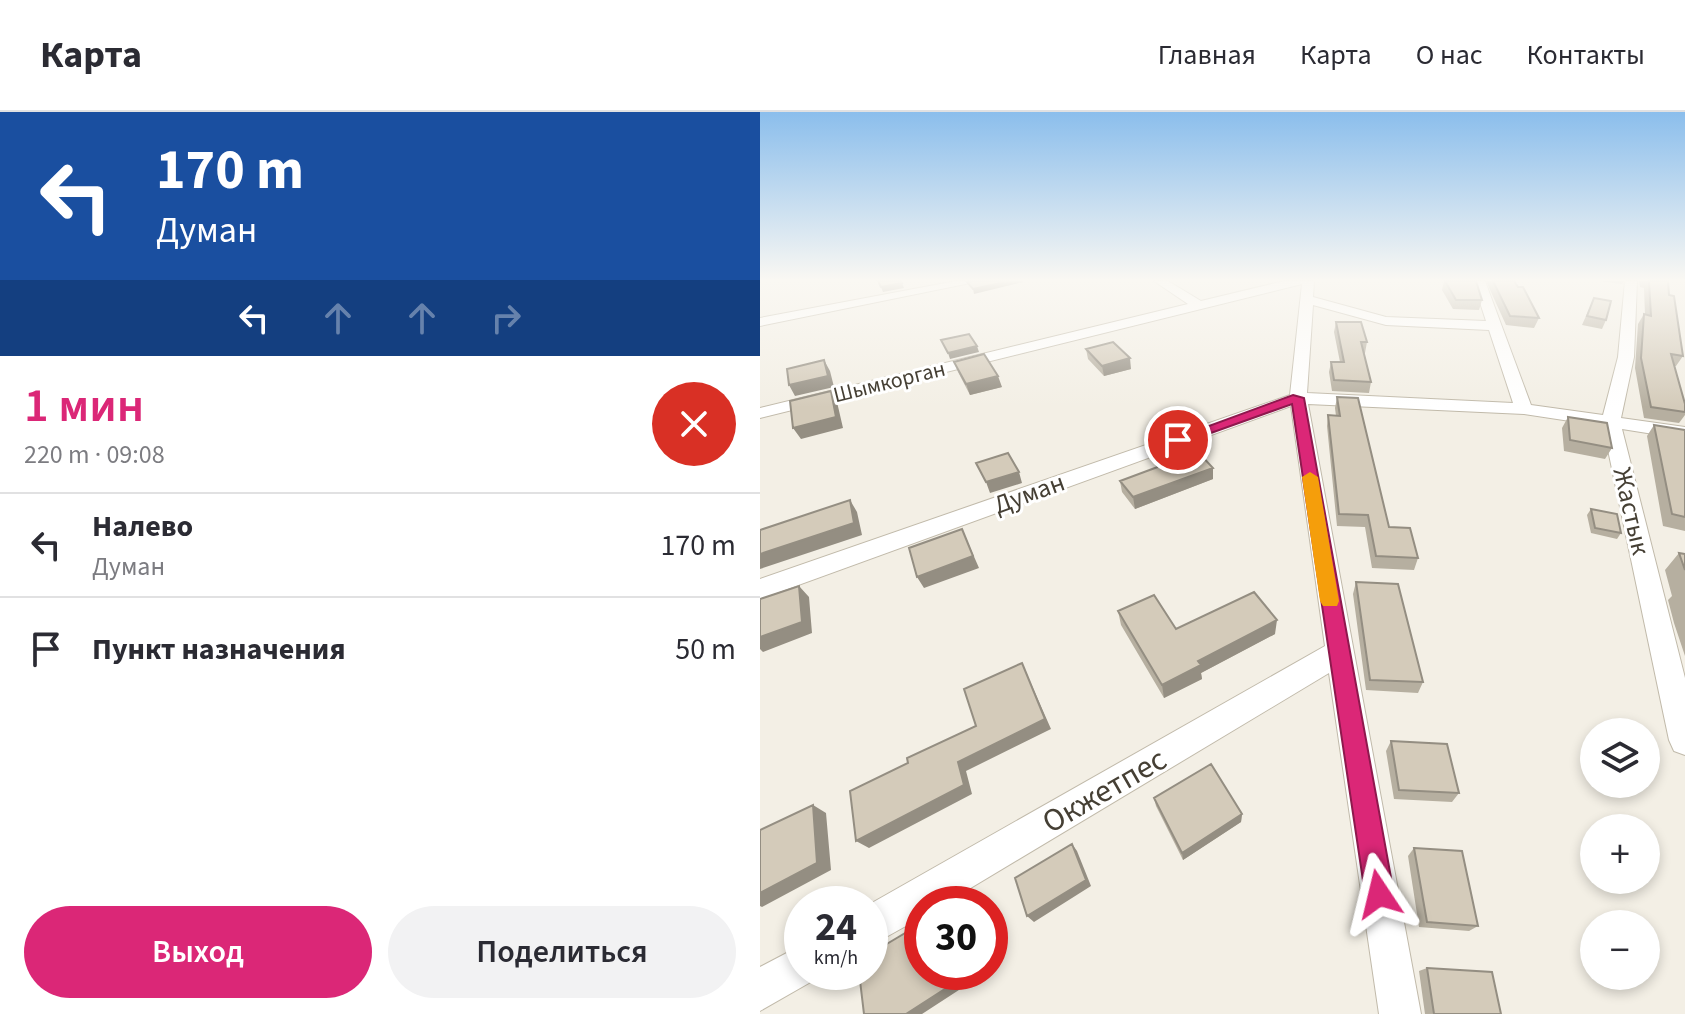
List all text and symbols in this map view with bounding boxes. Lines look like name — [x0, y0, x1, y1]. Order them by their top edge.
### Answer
text: Карта — [40, 28, 142, 82]
text: Главная — [1158, 35, 1256, 75]
text: Карта — [1300, 35, 1372, 75]
text: О нас — [1416, 35, 1483, 75]
text: Контакты — [1527, 35, 1645, 75]
text: 170 m — [156, 131, 304, 210]
icon: left — [24, 144, 128, 248]
text: Думан — [156, 205, 257, 256]
icon: left — [232, 296, 276, 340]
icon: ahead — [316, 296, 360, 340]
icon: ahead — [400, 296, 444, 340]
icon: right — [484, 296, 528, 340]
street label: Шымкорган — [830, 353, 949, 411]
text: 1 мин — [24, 372, 144, 440]
button: close — [652, 382, 736, 466]
pin — [1144, 406, 1212, 474]
icon: arrive — [1156, 418, 1200, 462]
text: 220 m · 09:08 — [24, 436, 165, 473]
street label: Думан — [989, 464, 1070, 523]
street label: Жастык — [1604, 464, 1660, 559]
text: Налево — [92, 505, 193, 548]
icon: left — [24, 523, 68, 567]
text: 170 m — [660, 524, 736, 567]
text: Думан — [92, 548, 165, 585]
icon: arrive — [24, 627, 68, 671]
text: Пункт назначения — [92, 628, 346, 671]
text: 50 m — [675, 628, 736, 671]
map controls — [1580, 718, 1660, 990]
button: layers — [1580, 718, 1660, 798]
street label: Окжетпес — [1034, 737, 1175, 845]
button: + — [1580, 814, 1660, 894]
position arrow — [1337, 852, 1421, 936]
speed limit sign: 30 — [904, 886, 1008, 990]
text: 24 — [815, 899, 857, 956]
button: Выход — [24, 906, 372, 998]
button: Поделиться — [388, 906, 736, 998]
button: − — [1580, 910, 1660, 990]
text: km/h — [814, 944, 858, 972]

